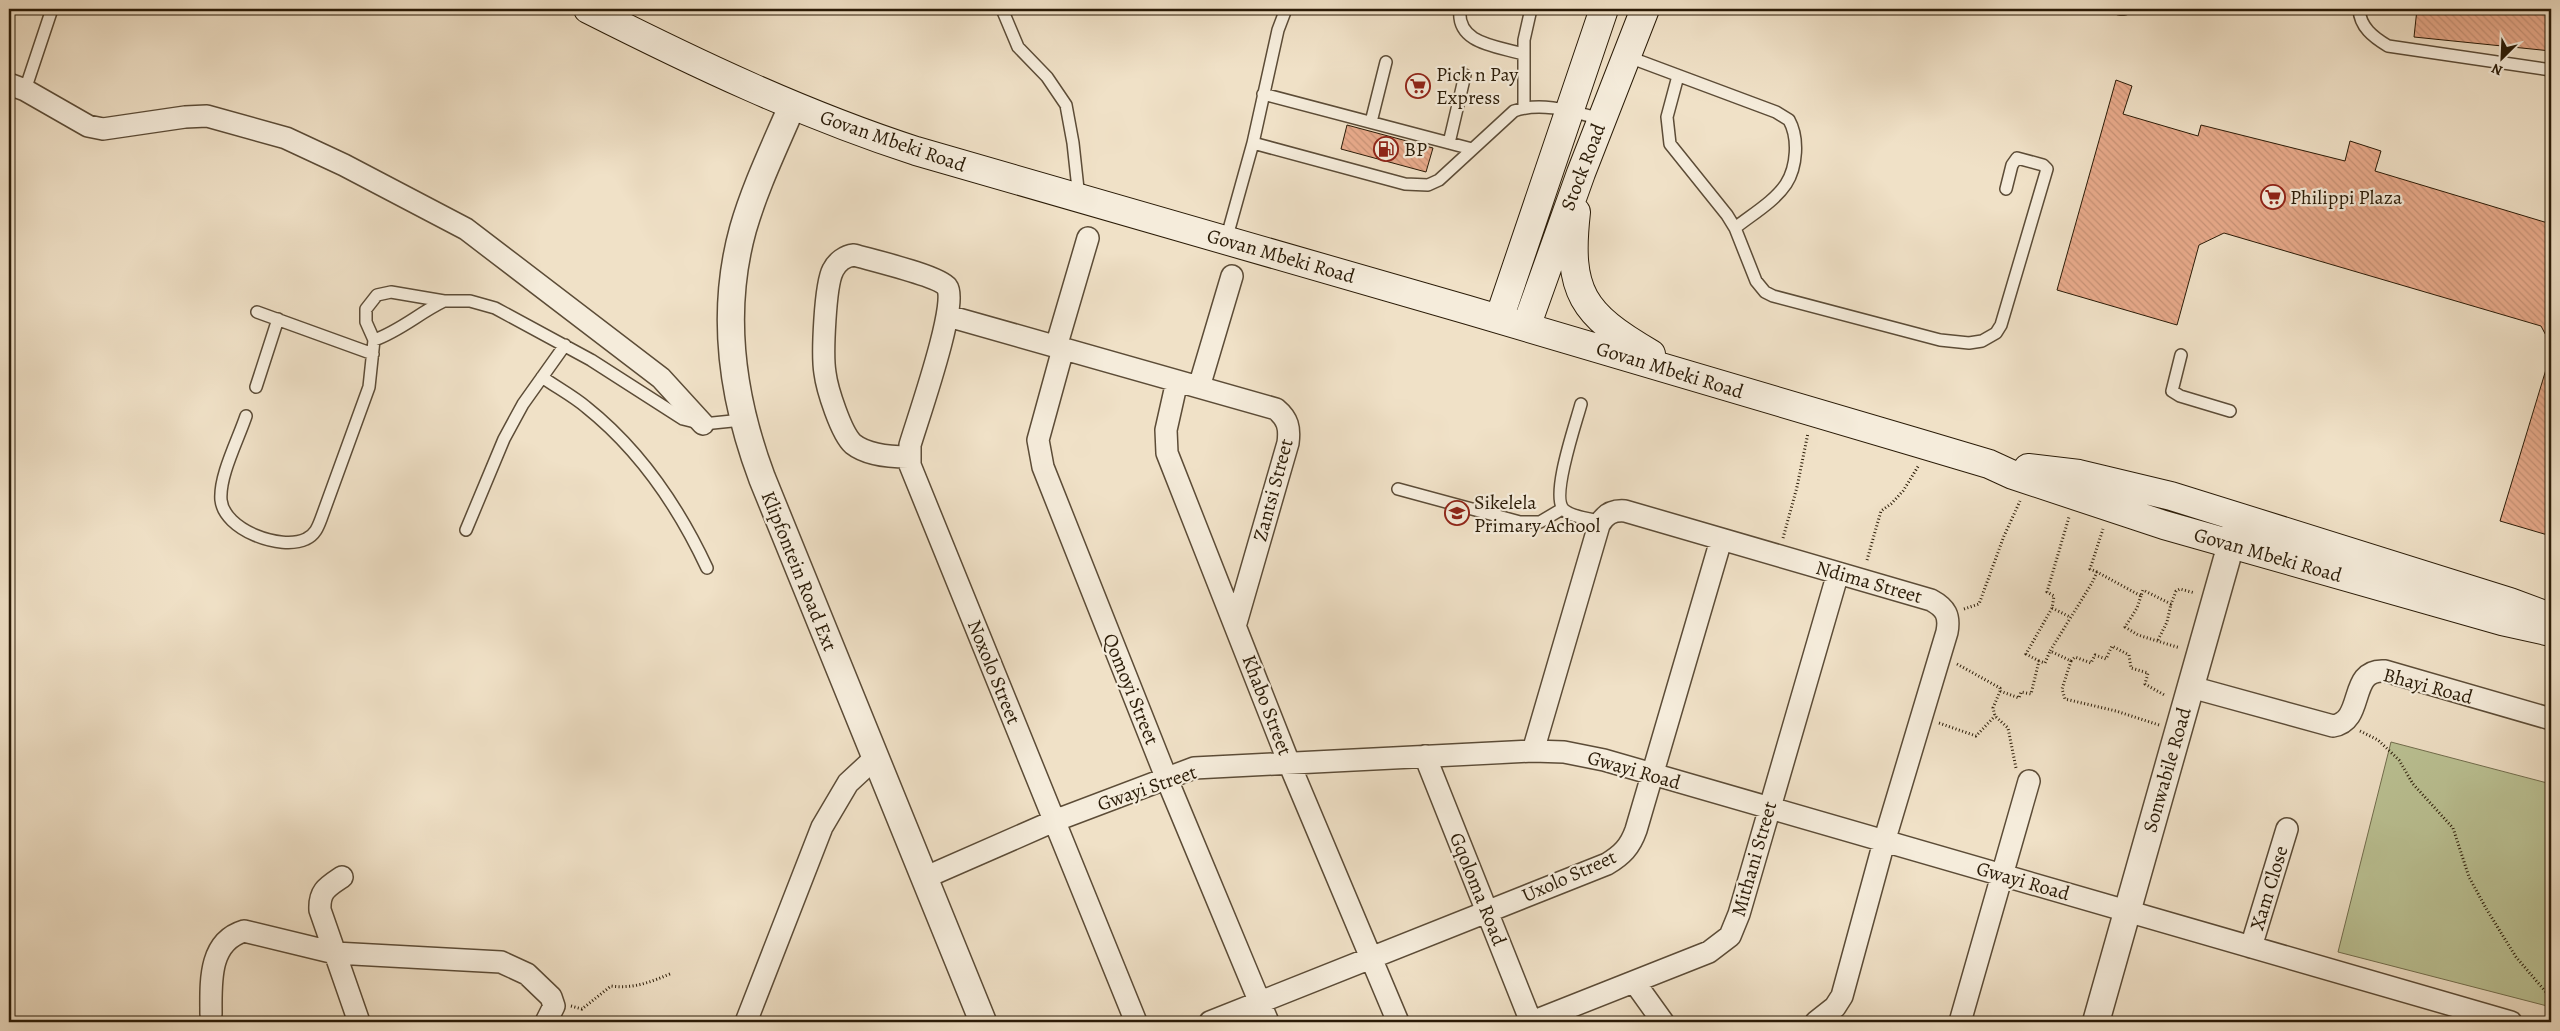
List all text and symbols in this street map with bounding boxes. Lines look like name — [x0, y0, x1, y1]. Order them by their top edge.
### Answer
north arrow — [2478, 32, 2528, 82]
text: N — [2488, 59, 2505, 80]
place label: Pick n Pay Express — [1436, 61, 1519, 111]
supermarket icon: Pick n Pay Express — [1405, 73, 1431, 99]
street label: Govan Mbeki Road — [816, 103, 970, 179]
street label: Stock Road — [1554, 119, 1612, 214]
fuel station icon: BP — [1373, 136, 1399, 162]
place label: BP — [1404, 136, 1427, 163]
supermarket icon: Philippi Plaza — [2260, 184, 2286, 210]
place label: Philippi Plaza — [2290, 184, 2403, 211]
street label: Govan Mbeki Road — [1204, 222, 1358, 290]
street label: Govan Mbeki Road — [1593, 335, 1747, 405]
street label: Zantsi Street — [1246, 435, 1300, 544]
street label: Klipfontein Road Ext — [755, 487, 844, 655]
place label: Sikelela Primary Achool — [1474, 489, 1600, 539]
school or university icon: Sikelela Primary Achool — [1444, 500, 1470, 526]
street label: Govan Mbeki Road — [2191, 521, 2345, 589]
street label: Ndima Street — [1813, 554, 1926, 610]
street label: Noxolo Street — [961, 616, 1027, 729]
street label: Qomoyi Street — [1096, 629, 1166, 749]
street label: Khabo Street — [1235, 651, 1299, 760]
street label: Bhayi Road — [2380, 661, 2476, 711]
street label: Sonwabile Road — [2136, 704, 2198, 836]
street label: Gwayi Road — [1584, 744, 1684, 796]
street label: Gwayi Street — [1094, 758, 1201, 818]
street label: Mithani Street — [1725, 798, 1783, 920]
street label: Gqoloma Road — [1443, 828, 1513, 950]
street label: Xam Close — [2243, 842, 2295, 934]
street label: Uxolo Street — [1518, 843, 1621, 909]
street label: Gwayi Road — [1973, 855, 2073, 907]

